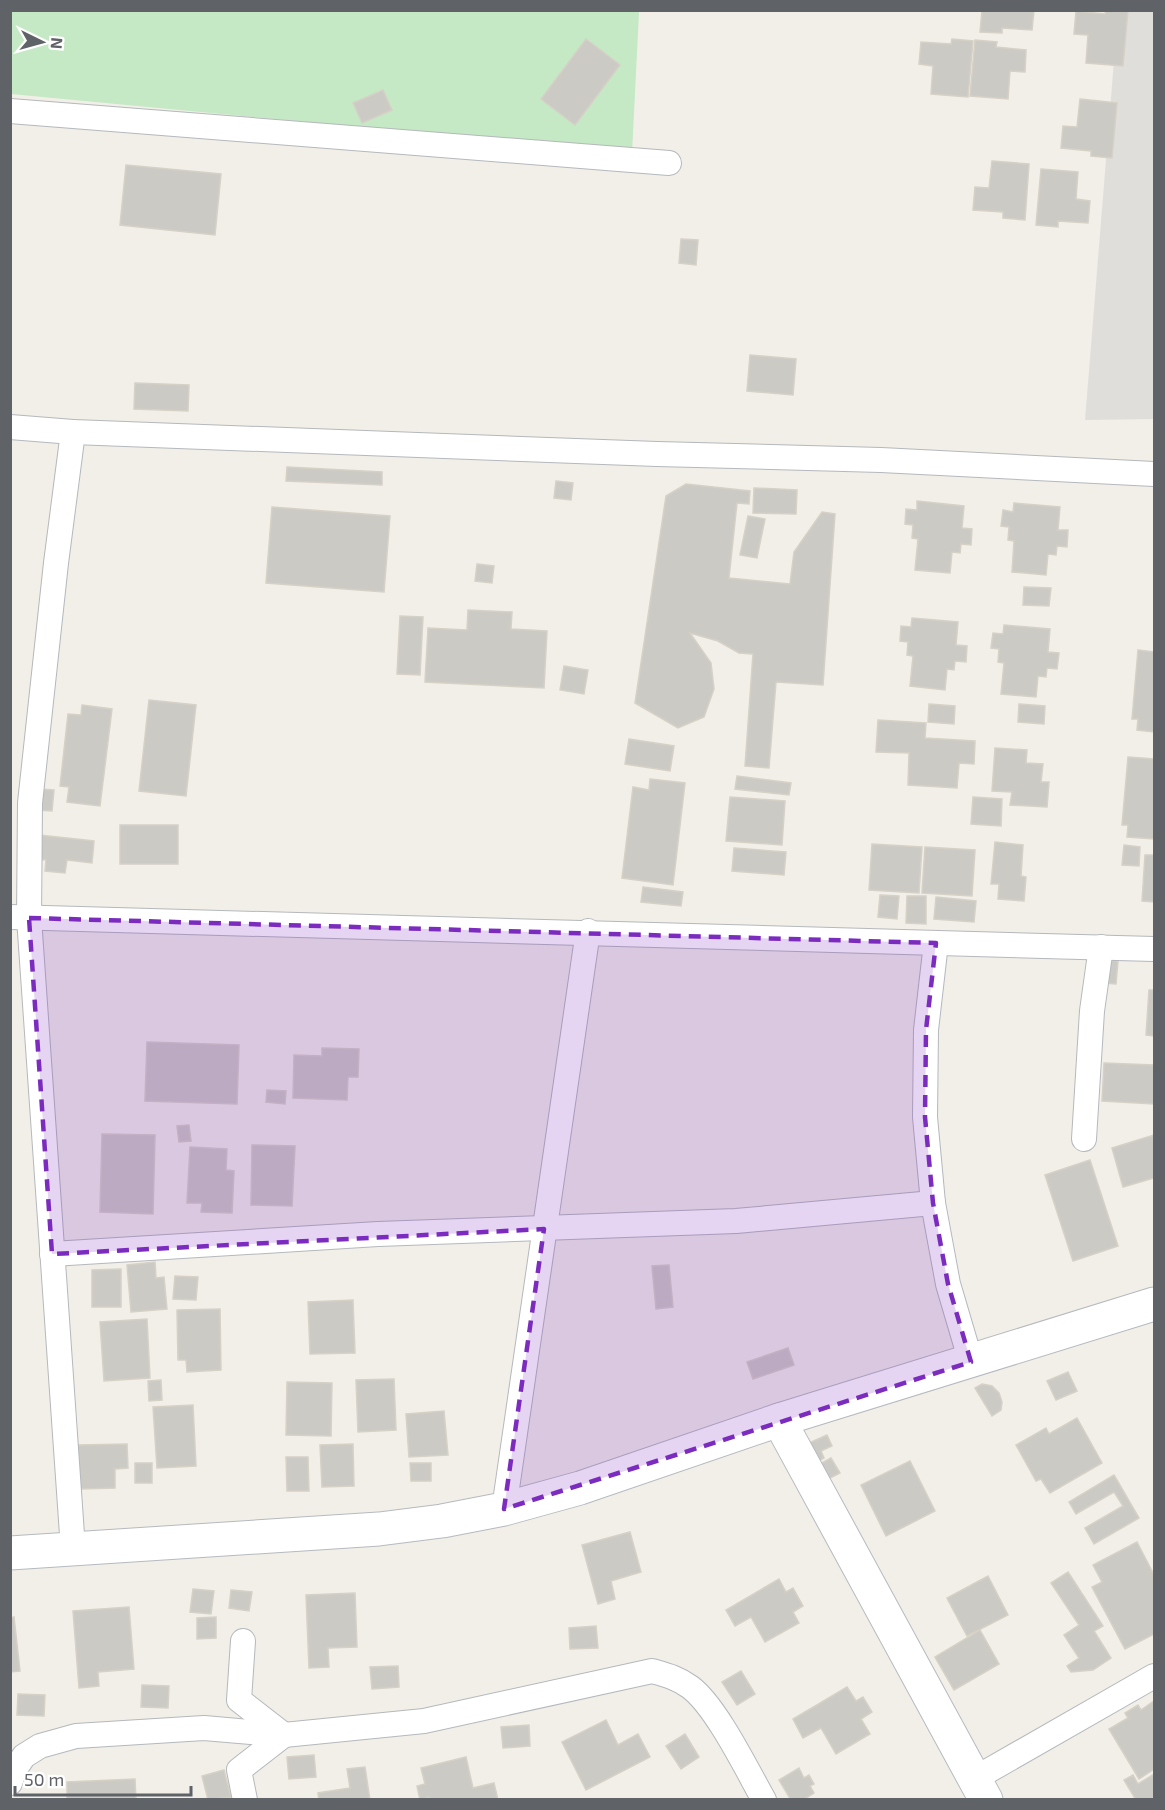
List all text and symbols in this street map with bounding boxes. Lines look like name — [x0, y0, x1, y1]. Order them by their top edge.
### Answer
north arrow — [12, 12, 72, 72]
text: N — [47, 37, 67, 50]
scale bar — [15, 1759, 190, 1797]
text: 50 m — [24, 1768, 64, 1790]

